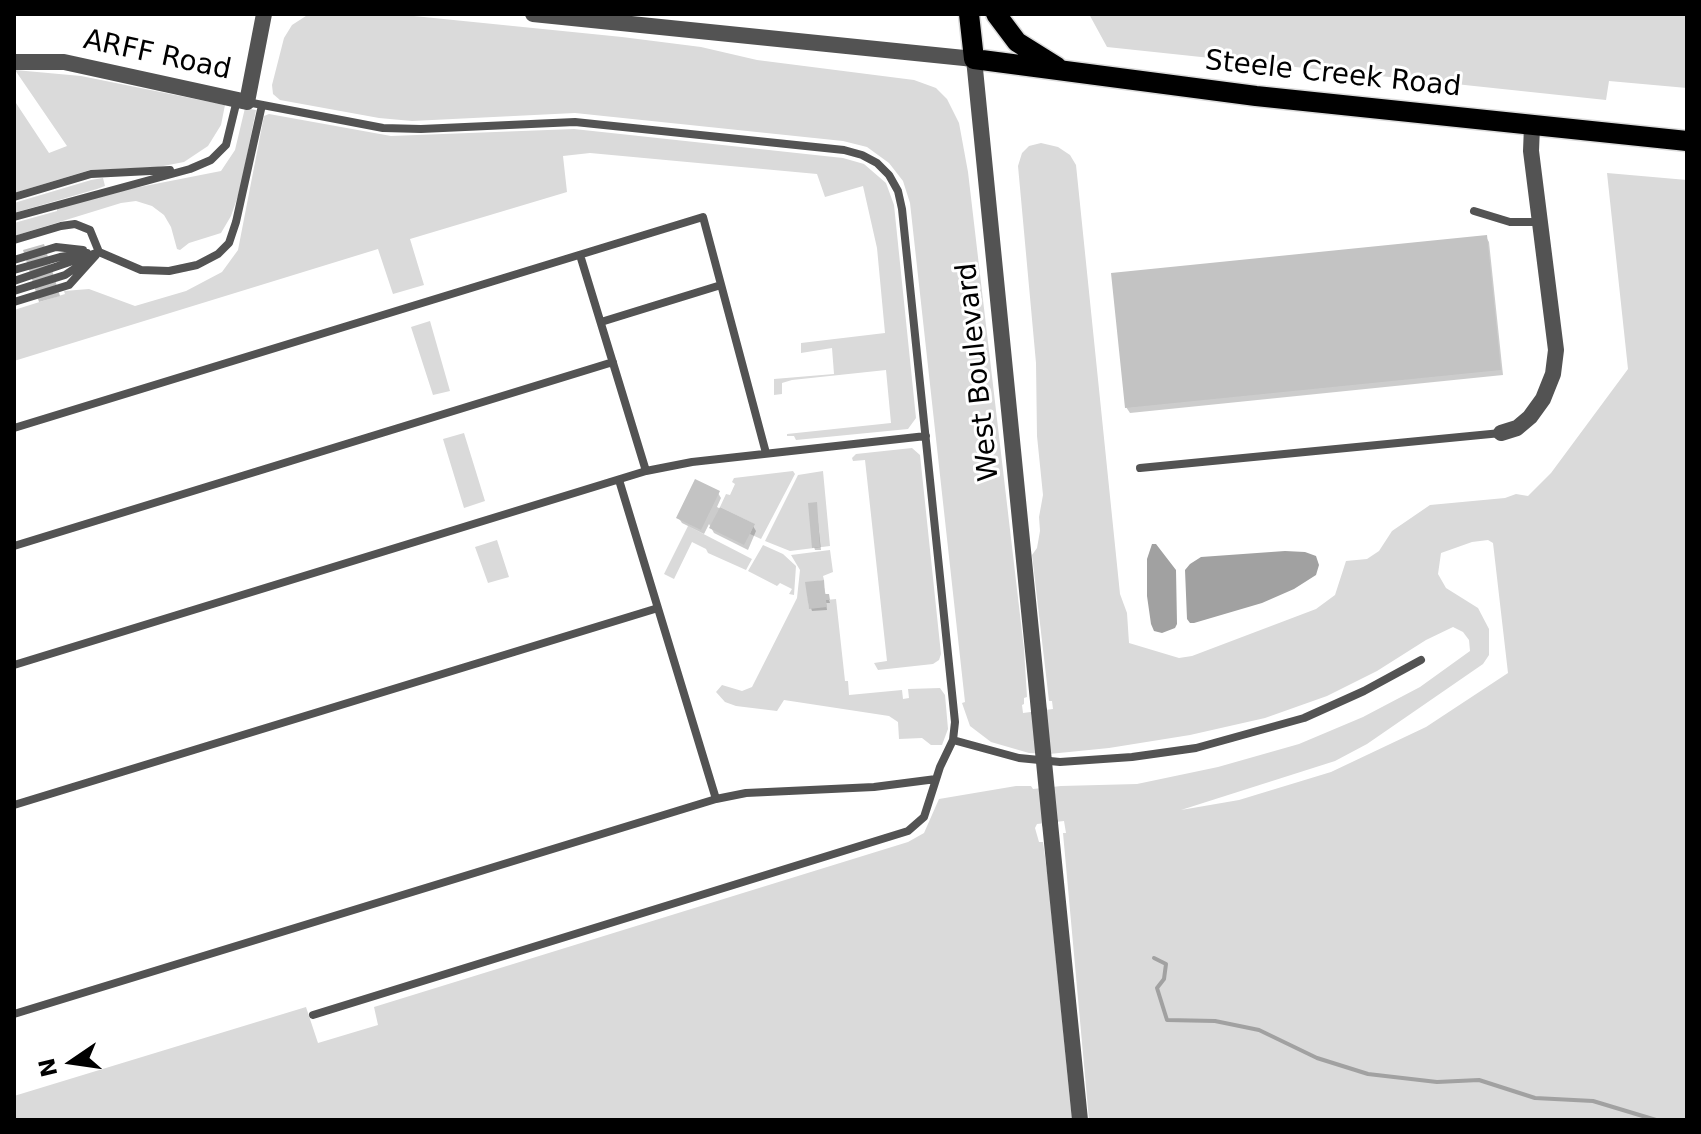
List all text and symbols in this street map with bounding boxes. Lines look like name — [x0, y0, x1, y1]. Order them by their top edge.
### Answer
street label: ARFF Road — [80, 24, 234, 88]
street label: Steele Creek Road — [1203, 45, 1463, 105]
street label: West Boulevard — [951, 261, 1007, 483]
north arrow — [32, 1022, 112, 1102]
text: N — [34, 1056, 62, 1079]

